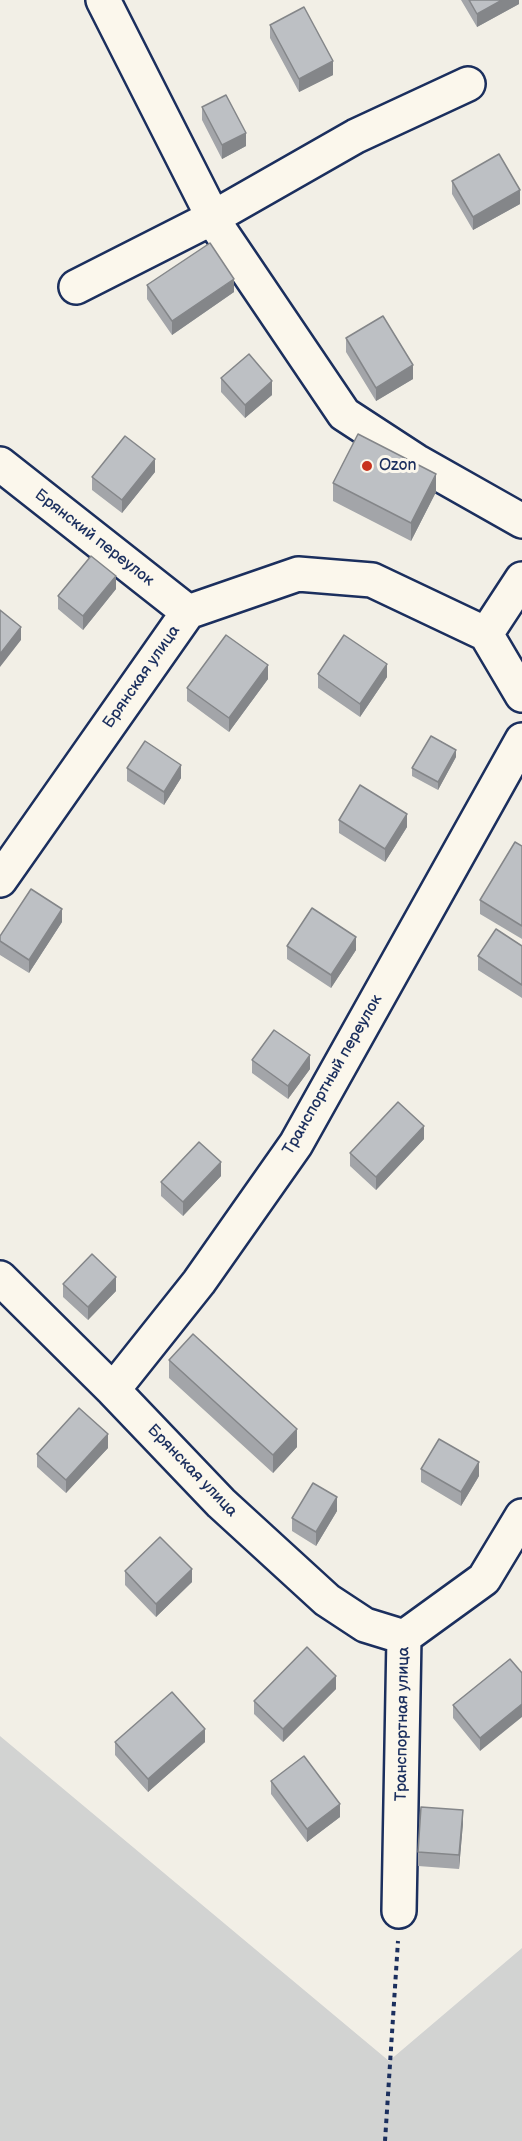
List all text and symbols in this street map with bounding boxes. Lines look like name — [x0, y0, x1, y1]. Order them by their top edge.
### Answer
place label: Ozon — [379, 456, 417, 476]
marker: Ozon — [360, 459, 374, 473]
street label: Брянский переулок — [30, 485, 158, 591]
street label: Брянская улица — [99, 622, 185, 732]
street label: Транспортный переулок — [279, 991, 387, 1159]
street label: Брянская улица — [143, 1421, 241, 1521]
street label: Транспортная улица — [392, 1647, 414, 1801]

